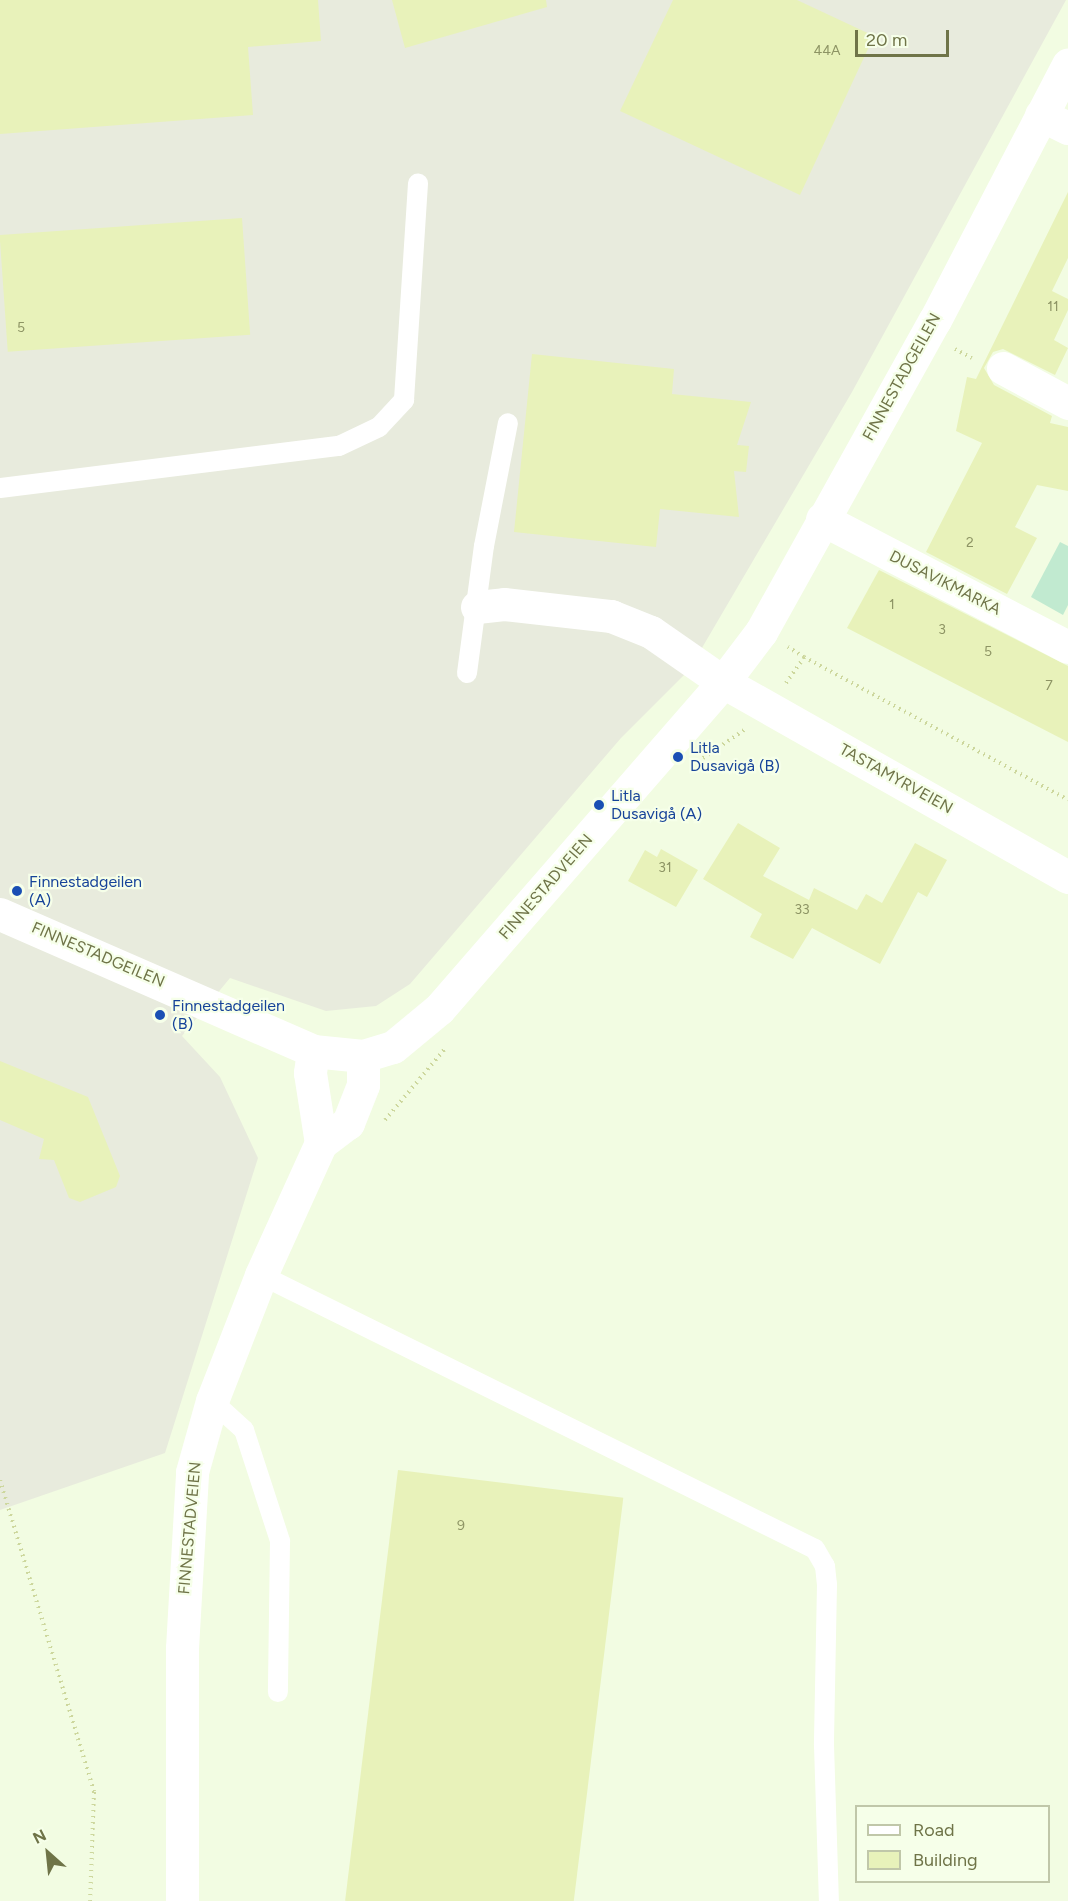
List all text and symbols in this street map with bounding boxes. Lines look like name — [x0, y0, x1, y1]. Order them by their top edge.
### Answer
scale bar — [858, 18, 952, 56]
text: 20 m — [866, 29, 907, 51]
house number: 44A — [814, 43, 840, 59]
house number: 11 — [1047, 299, 1059, 315]
street label: FINNESTADGEILEN — [859, 310, 945, 444]
house number: 5 — [17, 320, 25, 336]
house number: 2 — [966, 535, 974, 551]
street label: DUSAVIKMARKA — [886, 547, 1004, 619]
house number: 1 — [889, 597, 895, 613]
house number: 3 — [938, 622, 946, 638]
house number: 5 — [984, 644, 992, 660]
house number: 7 — [1045, 678, 1053, 694]
place label: Litla Dusavigå (B) — [690, 738, 780, 776]
street label: TASTAMYRVEIEN — [836, 740, 956, 818]
marker: Litla Dusavigå (B) — [671, 750, 685, 764]
place label: Litla Dusavigå (A) — [611, 786, 702, 824]
marker: Litla Dusavigå (A) — [592, 798, 606, 812]
street label: FINNESTADVEIEN — [495, 830, 597, 944]
house number: 31 — [658, 860, 672, 876]
place label: Finnestadgeilen (A) — [29, 872, 142, 910]
marker: Finnestadgeilen (A) — [10, 884, 24, 898]
house number: 33 — [794, 902, 810, 918]
street label: FINNESTADGEILEN — [29, 918, 167, 992]
place label: Finnestadgeilen (B) — [172, 996, 285, 1034]
marker: Finnestadgeilen (B) — [153, 1008, 167, 1022]
street label: FINNESTADVEIEN — [175, 1461, 205, 1595]
house number: 9 — [457, 1518, 465, 1534]
legend — [855, 1805, 1050, 1883]
text: Road — [913, 1819, 954, 1841]
north arrow — [18, 1823, 78, 1883]
text: N — [30, 1825, 49, 1848]
text: Building — [913, 1849, 978, 1871]

